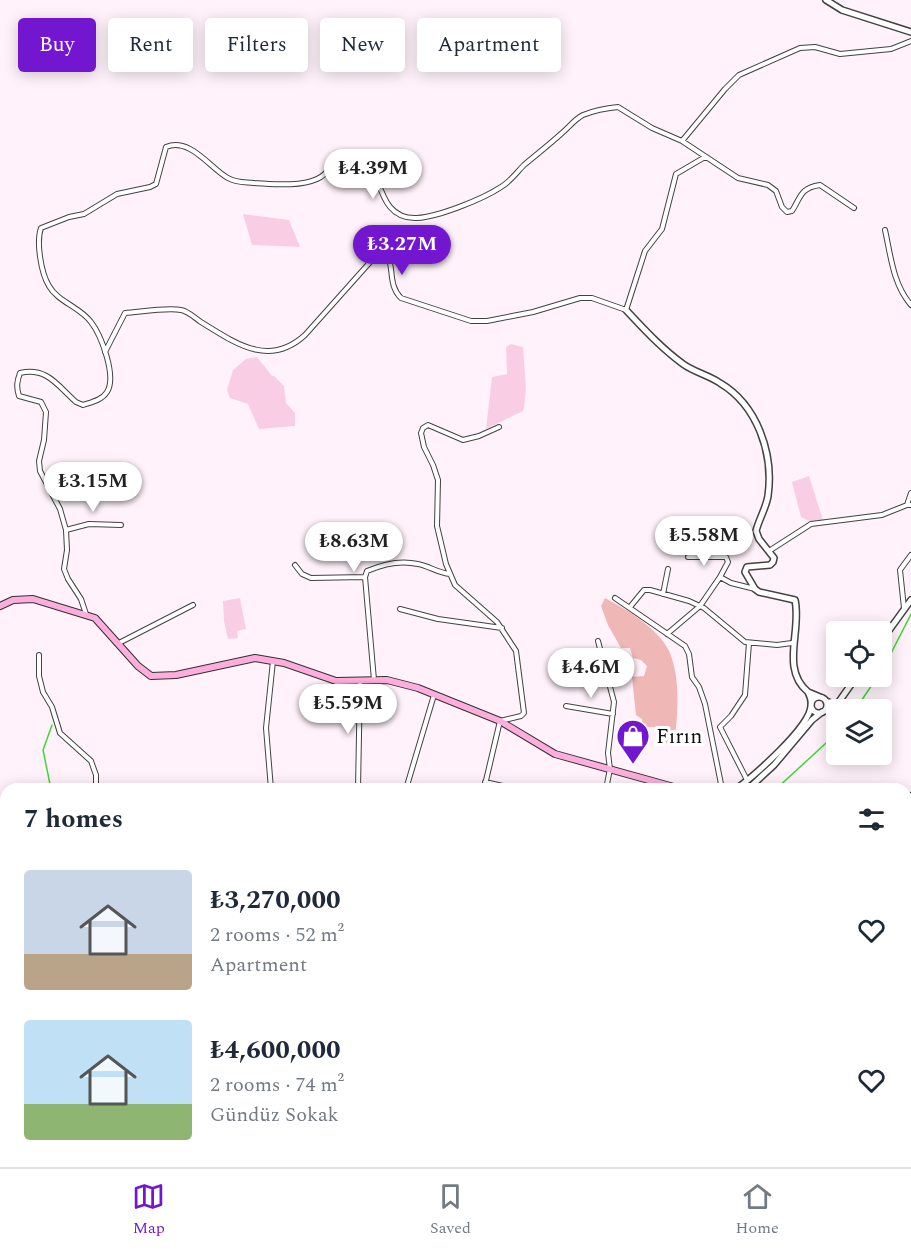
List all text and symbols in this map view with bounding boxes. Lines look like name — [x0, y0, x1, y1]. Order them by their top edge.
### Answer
chip: Buy — [18, 18, 96, 72]
chip: Rent — [108, 18, 193, 72]
chip: Filters — [205, 18, 308, 72]
chip: New — [320, 18, 405, 72]
chip: Apartment — [417, 18, 561, 72]
pin: ₺4.39M — [324, 149, 422, 200]
text: ₺4.39M — [338, 153, 408, 183]
pin: ₺3.27M — [353, 225, 451, 276]
text: ₺3.27M — [367, 229, 437, 259]
pin: ₺3.15M — [44, 462, 142, 513]
text: ₺3.15M — [58, 466, 128, 496]
pin: ₺5.58M — [655, 516, 753, 567]
text: ₺5.58M — [669, 520, 739, 550]
pin: ₺8.63M — [305, 522, 403, 573]
text: ₺8.63M — [319, 526, 389, 556]
map controls — [826, 621, 892, 765]
button: locate — [826, 621, 892, 687]
pin: ₺4.6M — [549, 648, 633, 699]
text: ₺4.6M — [562, 652, 620, 682]
pin: ₺5.59M — [299, 684, 397, 735]
text: ₺5.59M — [313, 688, 383, 718]
button: layers — [826, 699, 892, 765]
shop icon: Fırın — [615, 718, 651, 765]
place label: Fırın — [656, 721, 702, 753]
text: 7 homes — [24, 799, 123, 839]
icon: filters — [855, 803, 888, 836]
text: ₺3,270,000 — [210, 880, 341, 920]
icon: home — [72, 894, 144, 966]
icon: heart — [855, 914, 888, 947]
text: 2 rooms · 52 m² — [210, 920, 344, 950]
text: Apartment — [210, 950, 307, 980]
text: ₺4,600,000 — [210, 1030, 341, 1070]
icon: home — [72, 1044, 144, 1116]
icon: heart — [855, 1064, 888, 1097]
text: 2 rooms · 74 m² — [210, 1070, 344, 1100]
text: Gündüz Sokak — [210, 1100, 339, 1130]
tab: Map — [132, 1180, 165, 1240]
tab: Saved — [430, 1180, 471, 1240]
tab: Home — [736, 1180, 779, 1240]

